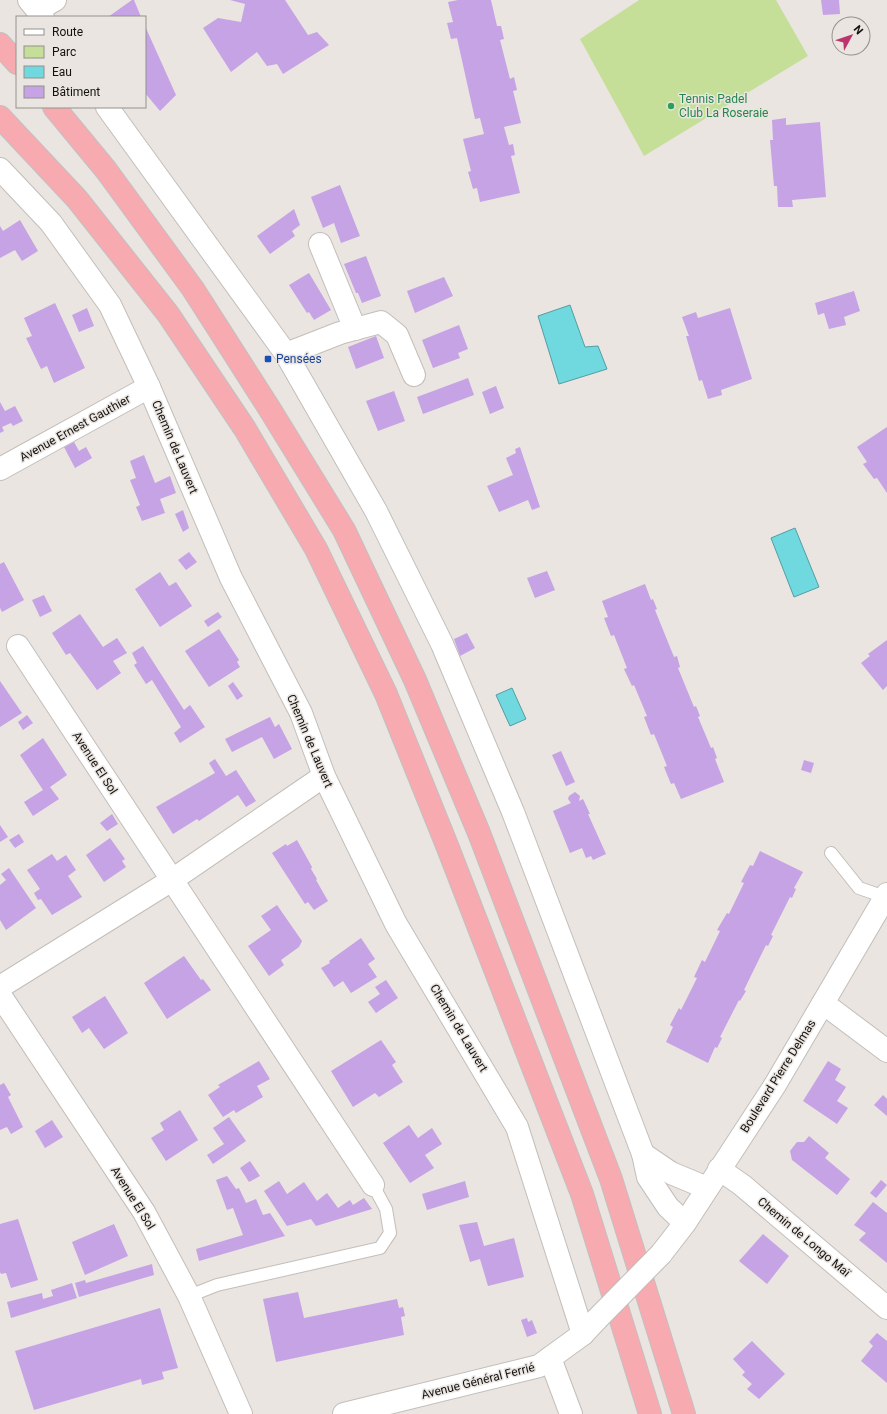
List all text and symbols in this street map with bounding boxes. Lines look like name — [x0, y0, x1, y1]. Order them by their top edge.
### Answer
legend — [16, 16, 146, 108]
north arrow — [831, 16, 871, 56]
text: N — [851, 23, 866, 37]
text: Route — [52, 25, 83, 39]
text: Parc — [52, 45, 76, 59]
text: Eau — [52, 65, 72, 79]
text: Bâtiment — [52, 85, 100, 99]
place label: Tennis Padel Club La Roseraie — [679, 92, 768, 120]
marker: Tennis Padel Club La Roseraie — [666, 101, 676, 111]
place label: Pensées — [276, 352, 322, 366]
marker: Pensées — [263, 354, 273, 364]
street label: Avenue Ernest Gauthier — [17, 392, 133, 464]
street label: Chemin de Lauvert — [149, 398, 201, 496]
street label: Chemin de Lauvert — [284, 692, 336, 790]
street label: Avenue El Sol — [70, 729, 120, 797]
street label: Chemin de Lauvert — [427, 982, 491, 1074]
street label: Boulevard Pierre Delmas — [737, 1017, 819, 1135]
street label: Avenue El Sol — [108, 1164, 158, 1232]
street label: Chemin de Longo Maï — [755, 1194, 854, 1280]
street label: Avenue Général Ferrié — [420, 1360, 536, 1402]

